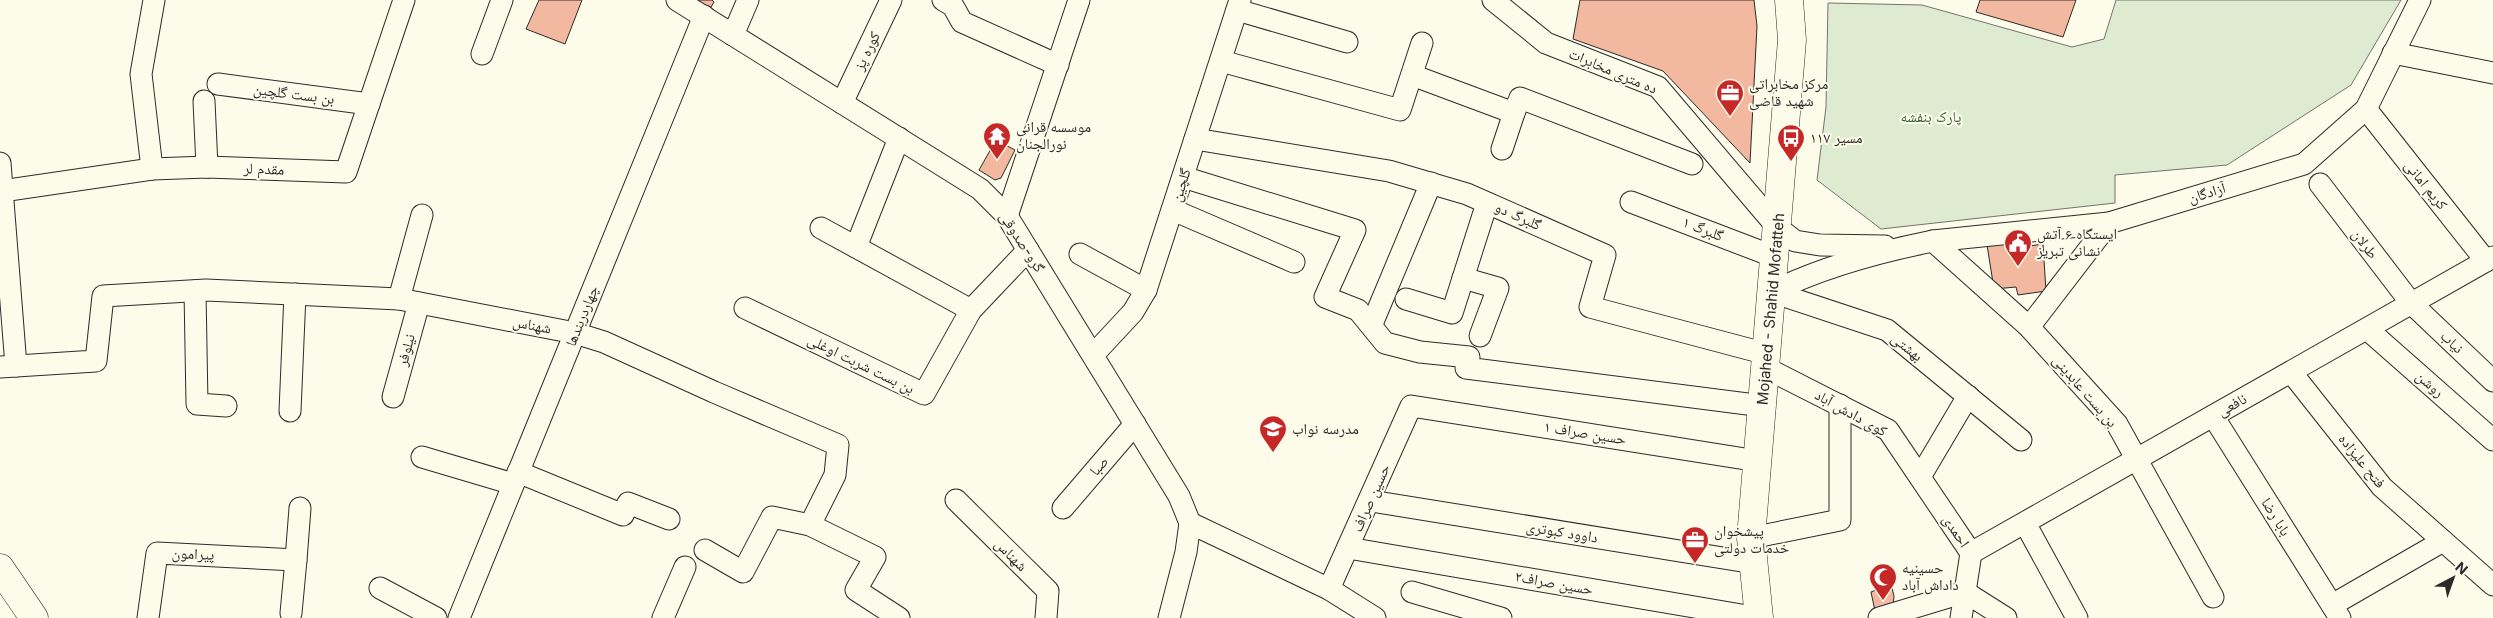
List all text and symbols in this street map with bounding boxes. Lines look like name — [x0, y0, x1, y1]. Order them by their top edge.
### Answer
street label: کوره پز — [849, 28, 884, 74]
street label: ده متری مخابرات — [1566, 43, 1660, 99]
place label: مرکز مخابراتی شهید قاضی — [1749, 74, 1828, 111]
office icon: مرکز مخابراتی شهید قاضی — [1715, 78, 1745, 117]
street label: بن بست گلچین — [252, 79, 336, 109]
park label: پارک بنفشه — [1901, 107, 1961, 126]
place label: موسسه قرانی نورالجنان — [1016, 117, 1091, 154]
temple icon: موسسه قرانی نورالجنان — [982, 121, 1012, 160]
bus stop icon: مسیر ۱۱۷ — [1776, 123, 1806, 162]
place label: مسیر ۱۱۷ — [1810, 128, 1863, 147]
street label: کریم امانی — [2400, 156, 2452, 214]
street label: مقدم لر — [242, 158, 285, 180]
street label: گلچین — [1166, 165, 1196, 204]
street label: آزادگان — [2186, 178, 2229, 208]
street label: گلبرگ دو — [1492, 197, 1545, 234]
street label: گرو-صدوقی — [995, 208, 1049, 277]
street label: گلبرگ ۱ — [1680, 212, 1727, 245]
street label: Mojahed - Shahid Mofatteh — [1753, 212, 1788, 406]
place label: ایستگاه ۶ آتش نشانی تبریز — [2036, 224, 2117, 261]
street label: طرلان — [2347, 225, 2383, 263]
public building icon: ایستگاه ۶ آتش نشانی تبریز — [2003, 228, 2033, 267]
street label: چهاردربندها — [561, 282, 602, 349]
street label: شهناس — [511, 311, 553, 339]
street label: نیاب — [2437, 326, 2468, 357]
street label: بهشتی — [1887, 328, 1927, 366]
street label: بن بست شربت اوغلی — [804, 330, 918, 398]
street label: نیلوفر — [392, 332, 419, 369]
street label: بن بست عابدینی — [2048, 350, 2122, 432]
street label: روشن — [2412, 366, 2449, 402]
street label: کوی دادش آباد — [1811, 385, 1891, 441]
street label: نافعی — [2214, 389, 2250, 421]
school or university icon: مدرسه نواب — [1258, 414, 1288, 453]
street label: حسین صراف ۱ — [1542, 417, 1628, 449]
place label: مدرسه نواب — [1292, 419, 1359, 438]
street label: فتح علیزاده — [2334, 430, 2390, 492]
street label: صبا — [1085, 452, 1112, 479]
street label: حسین صراف — [1347, 461, 1395, 535]
street label: بابا رضا — [2257, 494, 2295, 539]
street label: احمدی — [1938, 511, 1974, 551]
street label: داوود کبوتری — [1525, 516, 1599, 548]
place label: پیشخوان خدمات دولتی — [1714, 521, 1790, 558]
office icon: پیشخوان خدمات دولتی — [1680, 525, 1710, 564]
street label: شهناس — [990, 534, 1032, 576]
street label: پیرامون — [171, 543, 215, 565]
north arrow — [2428, 553, 2478, 603]
place label: حسینیه داداش آباد — [1902, 558, 1959, 595]
text: N — [2452, 558, 2471, 578]
mosque icon: حسینیه داداش آباد — [1868, 562, 1898, 601]
street label: حسین صراف۲ — [1513, 566, 1595, 600]

